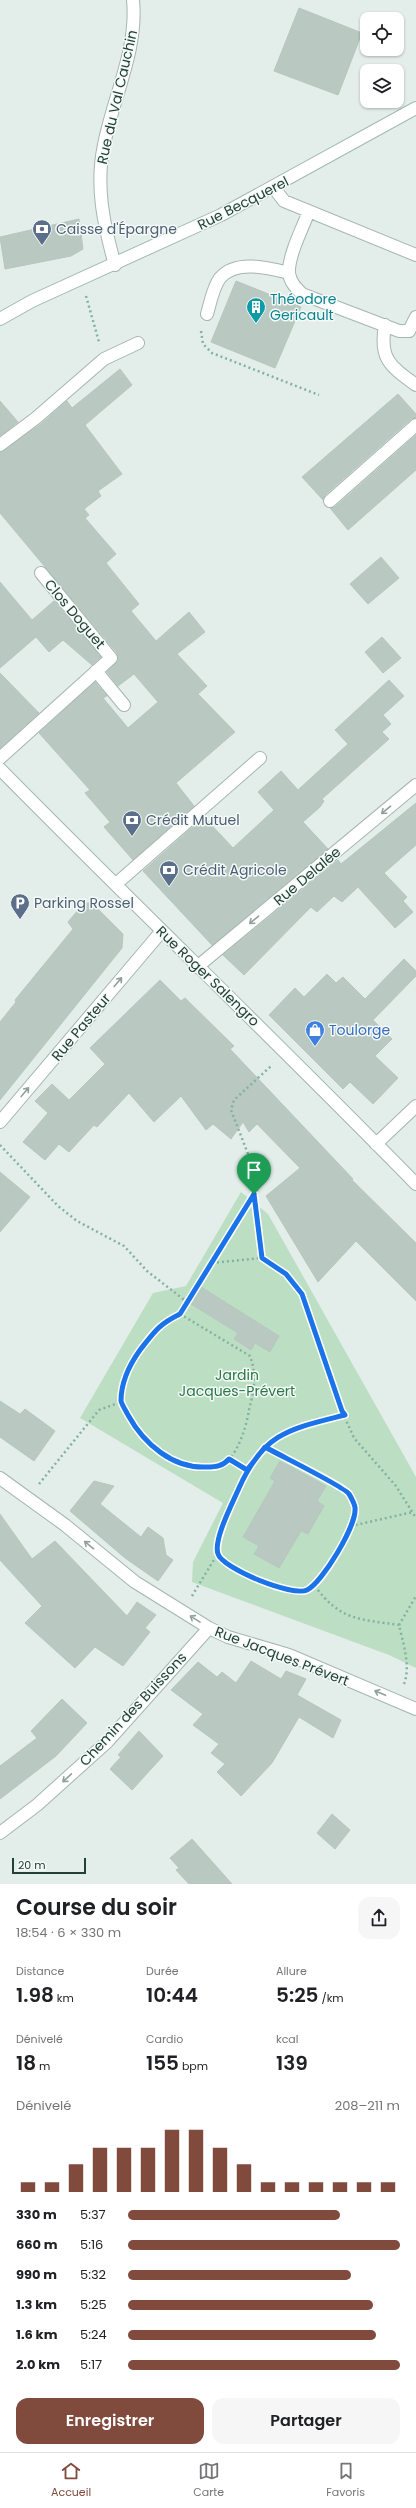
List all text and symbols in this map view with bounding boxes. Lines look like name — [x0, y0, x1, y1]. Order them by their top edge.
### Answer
map controls — [360, 12, 404, 108]
button: locate — [360, 12, 404, 56]
street label: Rue du Val Cauchin — [92, 28, 142, 166]
button: layers — [360, 64, 404, 108]
street label: Rue Becquerel — [194, 171, 292, 235]
bank icon: Caisse d'Épargne — [31, 218, 53, 246]
place label: Caisse d'Épargne — [56, 219, 177, 239]
place label: Théodore Gericault — [270, 289, 337, 325]
building icon: Théodore Gericault — [245, 296, 267, 324]
street label: Clos Doguet — [40, 575, 110, 653]
one-way arrow — [381, 805, 391, 814]
bank icon: Crédit Mutuel — [121, 809, 143, 837]
place label: Crédit Mutuel — [146, 810, 240, 830]
street label: Rue Delalée — [269, 842, 345, 910]
bank icon: Crédit Agricole — [158, 859, 180, 887]
place label: Crédit Agricole — [183, 860, 287, 880]
parking icon: Parking Rossel — [9, 892, 31, 920]
place label: Parking Rossel — [34, 893, 134, 913]
one-way arrow — [249, 915, 259, 924]
street label: Rue Roger Salengro — [152, 921, 264, 1031]
one-way arrow — [114, 977, 123, 988]
street label: Rue Pasteur — [47, 989, 115, 1065]
shop icon: Toulorge — [304, 1019, 326, 1047]
place label: Toulorge — [329, 1020, 391, 1040]
one-way arrow — [21, 1087, 30, 1097]
pin — [237, 1153, 271, 1194]
icon: arrive — [243, 1159, 265, 1181]
park label: Jardin Jacques-Prévert — [179, 1365, 295, 1401]
one-way arrow — [83, 1540, 94, 1549]
one-way arrow — [189, 1615, 201, 1623]
street label: Rue Jacques Prévert — [212, 1621, 352, 1691]
street label: Chemin des Buissons — [75, 1648, 191, 1770]
one-way arrow — [375, 1689, 387, 1697]
one-way arrow — [62, 1774, 72, 1783]
scale bar — [12, 1856, 86, 1875]
text: 20 m — [18, 1857, 46, 1873]
text: Course du soir — [16, 1892, 177, 1923]
button: share — [358, 1897, 400, 1939]
text: 18:54 · 6 × 330 m — [16, 1923, 121, 1942]
text: Distance — [16, 1963, 64, 1979]
text: Durée — [146, 1963, 179, 1979]
text: Allure — [276, 1963, 307, 1979]
text: 1.98 — [16, 1981, 54, 2009]
text: 10:44 — [146, 1981, 198, 2009]
text: 5:25 — [276, 1981, 319, 2009]
text: km — [54, 1990, 74, 2006]
text: /km — [319, 1990, 344, 2006]
text: Dénivelé — [16, 2031, 63, 2047]
text: Cardio — [146, 2031, 183, 2047]
text: kcal — [276, 2031, 298, 2047]
text: 18 — [16, 2049, 36, 2077]
text: 155 — [146, 2049, 179, 2077]
text: 139 — [276, 2049, 308, 2077]
text: m — [36, 2058, 50, 2074]
text: bpm — [179, 2058, 208, 2074]
text: Dénivelé — [16, 2096, 71, 2115]
text: 208–211 m — [335, 2096, 400, 2115]
text: 330 m — [16, 2205, 57, 2224]
text: 5:37 — [80, 2205, 106, 2224]
text: 660 m — [16, 2235, 58, 2254]
text: 5:16 — [80, 2235, 103, 2254]
text: 990 m — [16, 2265, 57, 2284]
text: 5:32 — [80, 2265, 106, 2284]
text: 1.3 km — [16, 2295, 57, 2314]
text: 5:25 — [80, 2295, 107, 2314]
text: 1.6 km — [16, 2325, 57, 2344]
text: 5:24 — [80, 2325, 107, 2344]
text: 2.0 km — [16, 2355, 60, 2374]
text: 5:17 — [80, 2355, 102, 2374]
button: Enregistrer — [16, 2398, 204, 2444]
button: Partager — [212, 2398, 400, 2444]
tab: Accueil — [51, 2460, 91, 2501]
tab: Carte — [193, 2460, 224, 2501]
tab: Favoris — [326, 2460, 365, 2501]

